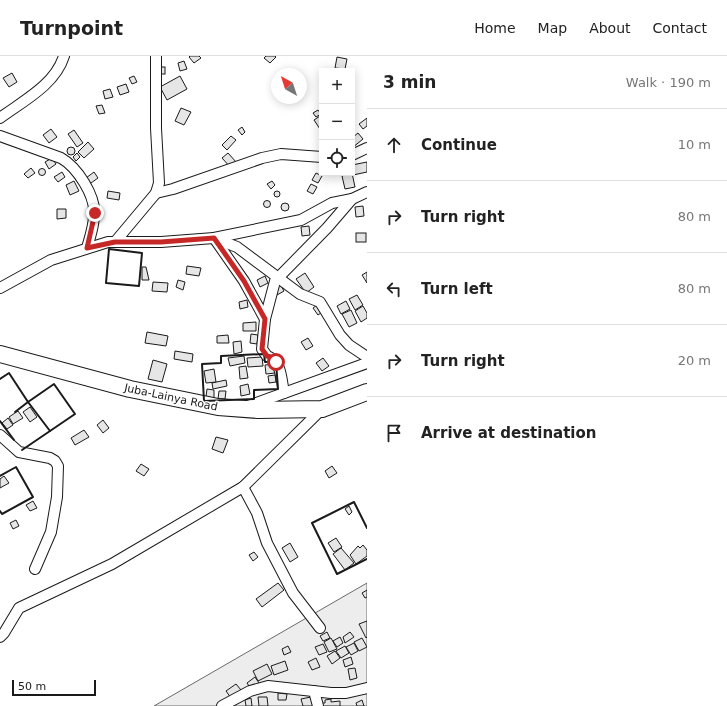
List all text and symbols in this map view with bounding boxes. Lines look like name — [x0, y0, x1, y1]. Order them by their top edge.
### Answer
text: Turnpoint — [20, 17, 123, 39]
text: Home — [474, 20, 516, 36]
text: Map — [538, 20, 567, 36]
text: About — [589, 20, 631, 36]
text: Contact — [653, 20, 707, 36]
north arrow — [271, 68, 307, 104]
map controls — [319, 68, 355, 176]
button: + — [319, 68, 355, 104]
text: 3 min — [383, 72, 436, 92]
text: Walk · 190 m — [626, 75, 711, 90]
button: − — [319, 104, 355, 140]
icon: ahead — [383, 134, 405, 156]
text: Continue — [421, 136, 497, 154]
text: 10 m — [678, 137, 711, 152]
button: locate — [319, 140, 355, 176]
route end — [86, 204, 104, 222]
icon: right — [383, 206, 405, 228]
text: Turn right — [421, 208, 505, 226]
text: 80 m — [678, 209, 711, 224]
icon: left — [383, 278, 405, 300]
text: Turn left — [421, 280, 493, 298]
text: 80 m — [678, 281, 711, 296]
icon: right — [383, 350, 405, 372]
text: Turn right — [421, 352, 505, 370]
route start — [267, 353, 285, 371]
text: 20 m — [678, 353, 711, 368]
street label: Juba-Lainya Road — [122, 381, 219, 414]
icon: arrive — [383, 422, 405, 444]
text: Arrive at destination — [421, 424, 596, 442]
scale bar — [12, 678, 96, 697]
text: 50 m — [18, 680, 46, 693]

